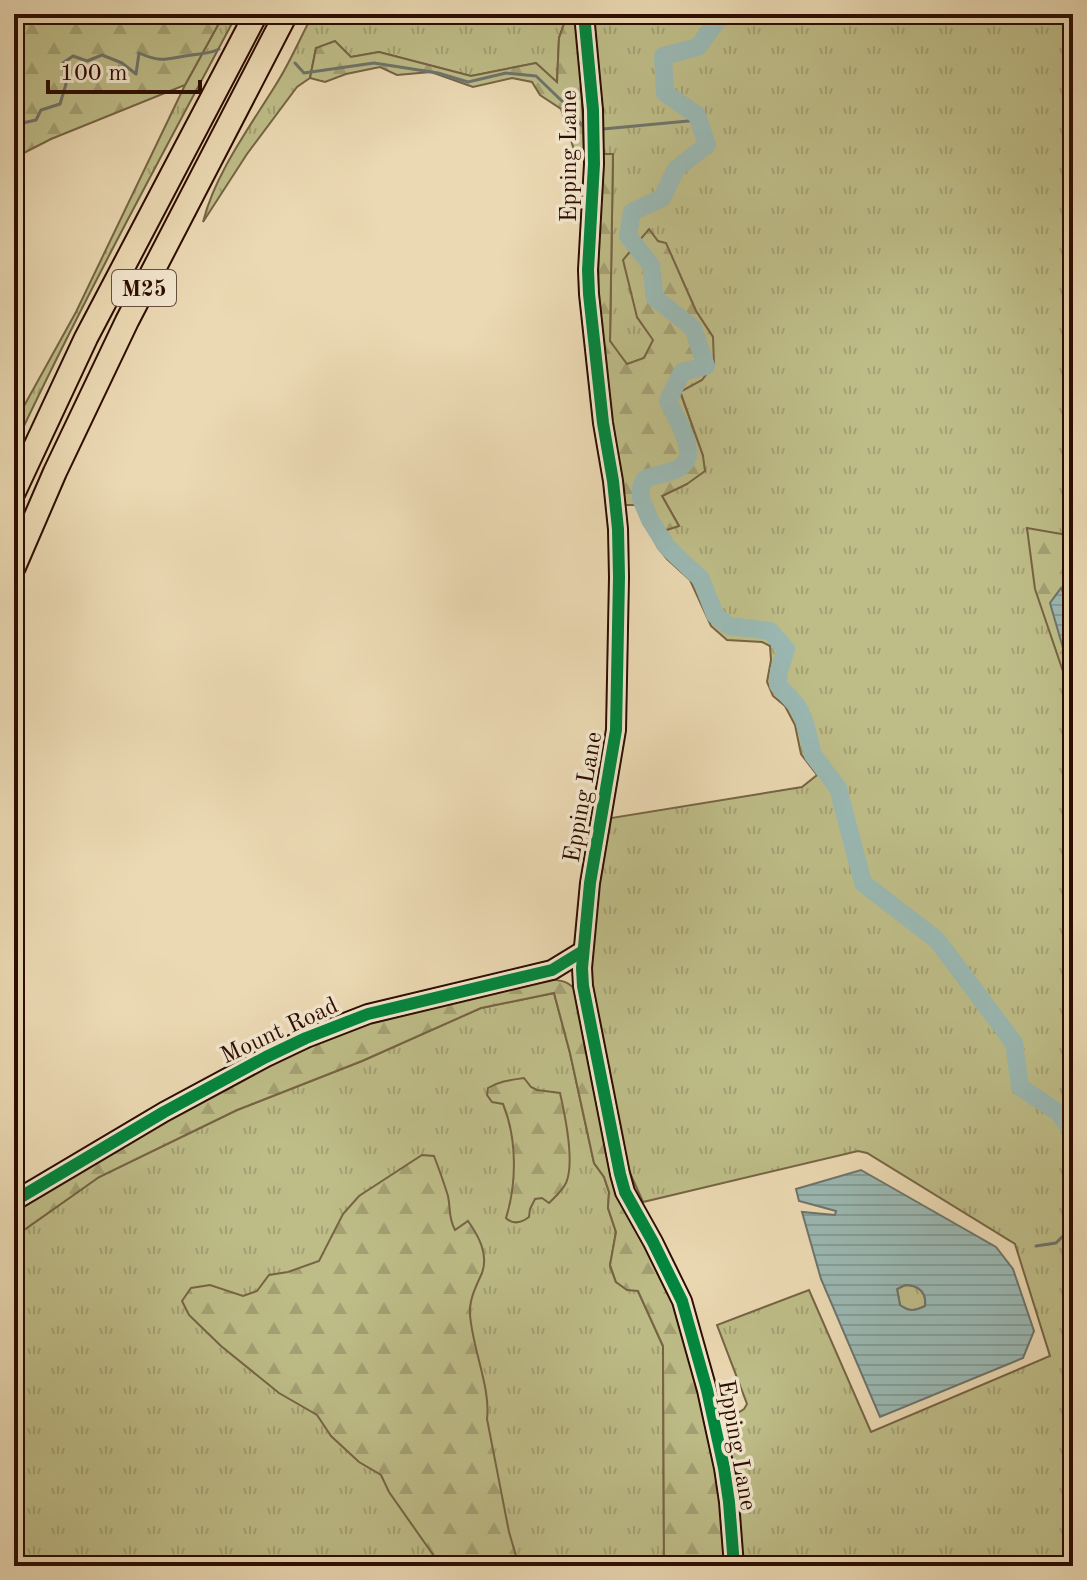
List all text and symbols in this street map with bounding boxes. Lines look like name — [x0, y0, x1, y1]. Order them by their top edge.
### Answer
scale bar — [48, 44, 200, 94]
text: 100 m — [60, 62, 128, 86]
street label: Epping Lane — [558, 90, 582, 222]
road number: M25 — [112, 270, 176, 306]
street label: Epping Lane — [561, 730, 607, 865]
street label: Mount Road — [217, 994, 342, 1069]
street label: Epping Lane — [713, 1378, 759, 1513]

